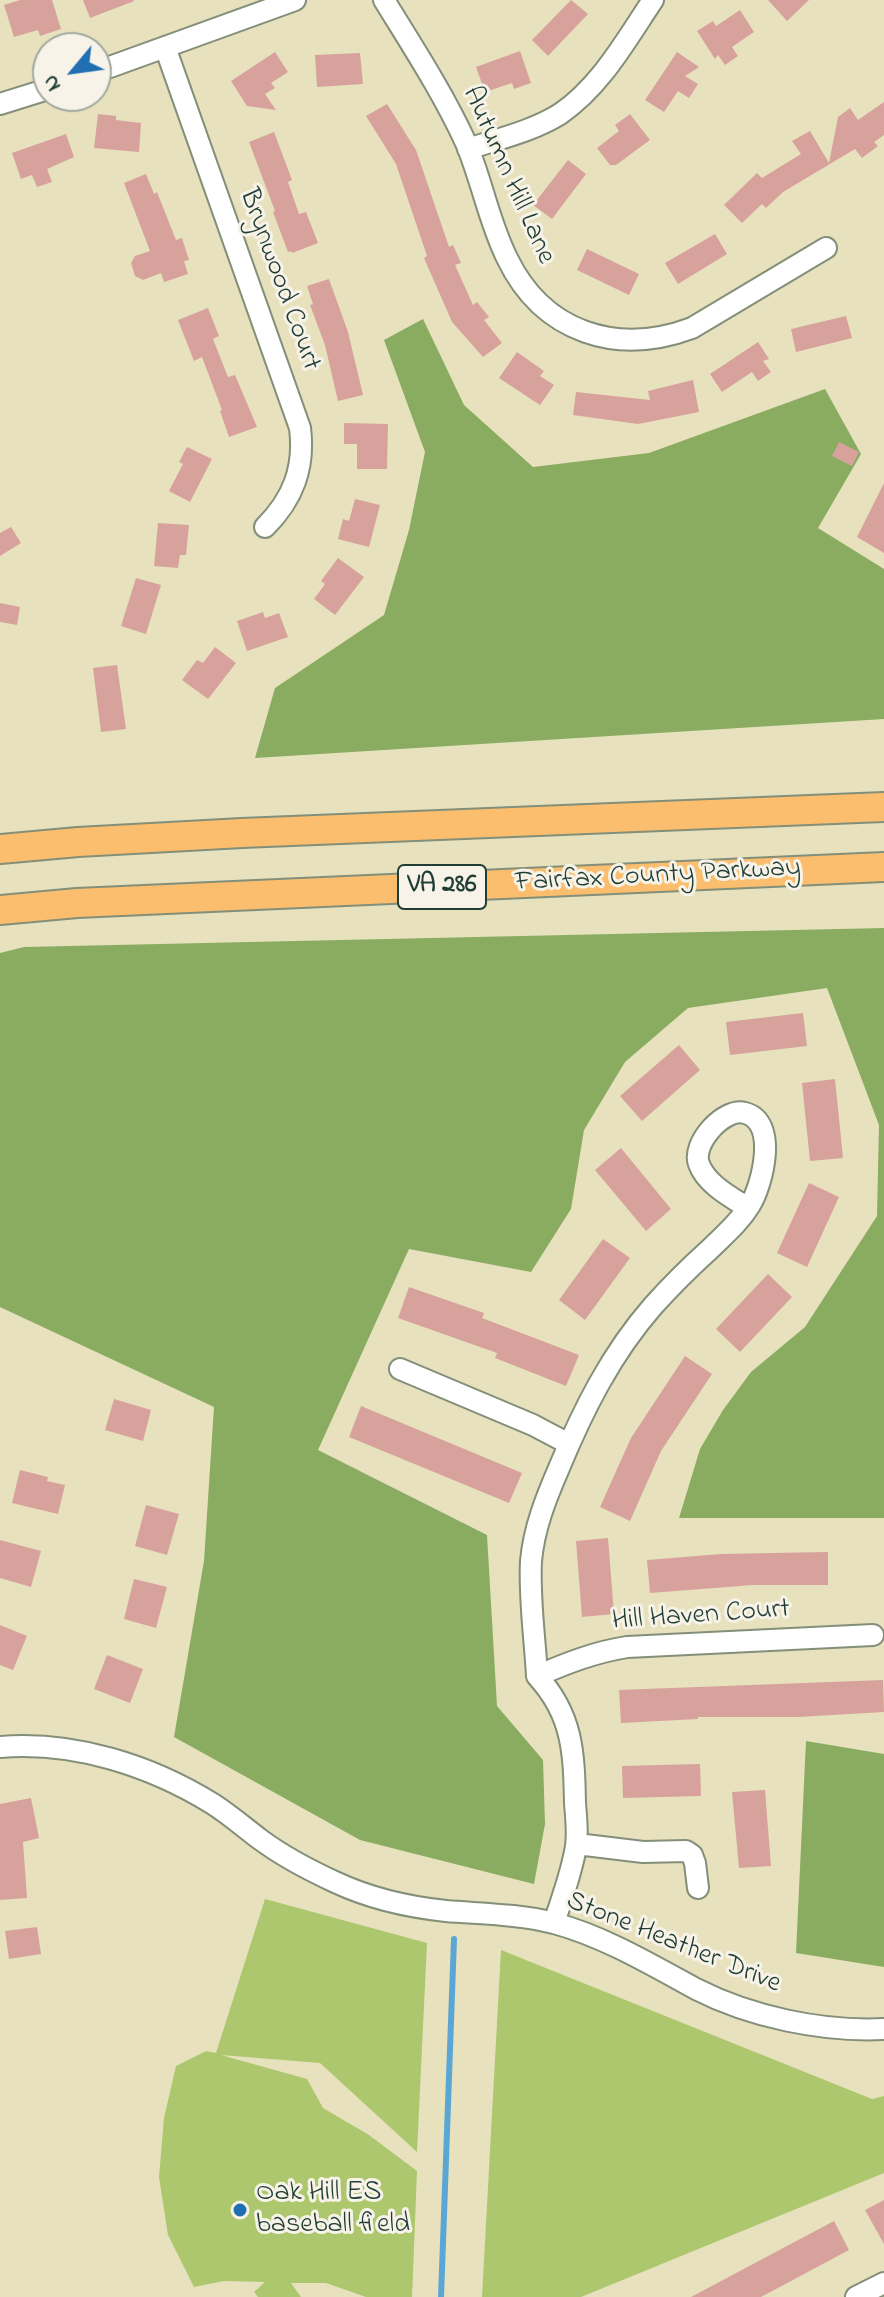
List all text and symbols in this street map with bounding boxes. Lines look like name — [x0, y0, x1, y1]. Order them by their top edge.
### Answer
north arrow — [32, 32, 112, 112]
text: N — [35, 68, 70, 97]
street label: Autumn Hill Lane — [453, 82, 561, 270]
street label: Brynwood Court — [230, 185, 326, 375]
street label: Fairfax County Parkway — [514, 853, 802, 901]
road number: VA 286 — [398, 865, 486, 909]
street label: Hill Haven Court — [611, 1594, 791, 1640]
street label: Stone Heather Drive — [561, 1886, 785, 2002]
place label: Oak Hill ES baseball field — [256, 2177, 410, 2243]
marker: Oak Hill ES baseball field — [231, 2201, 249, 2219]

